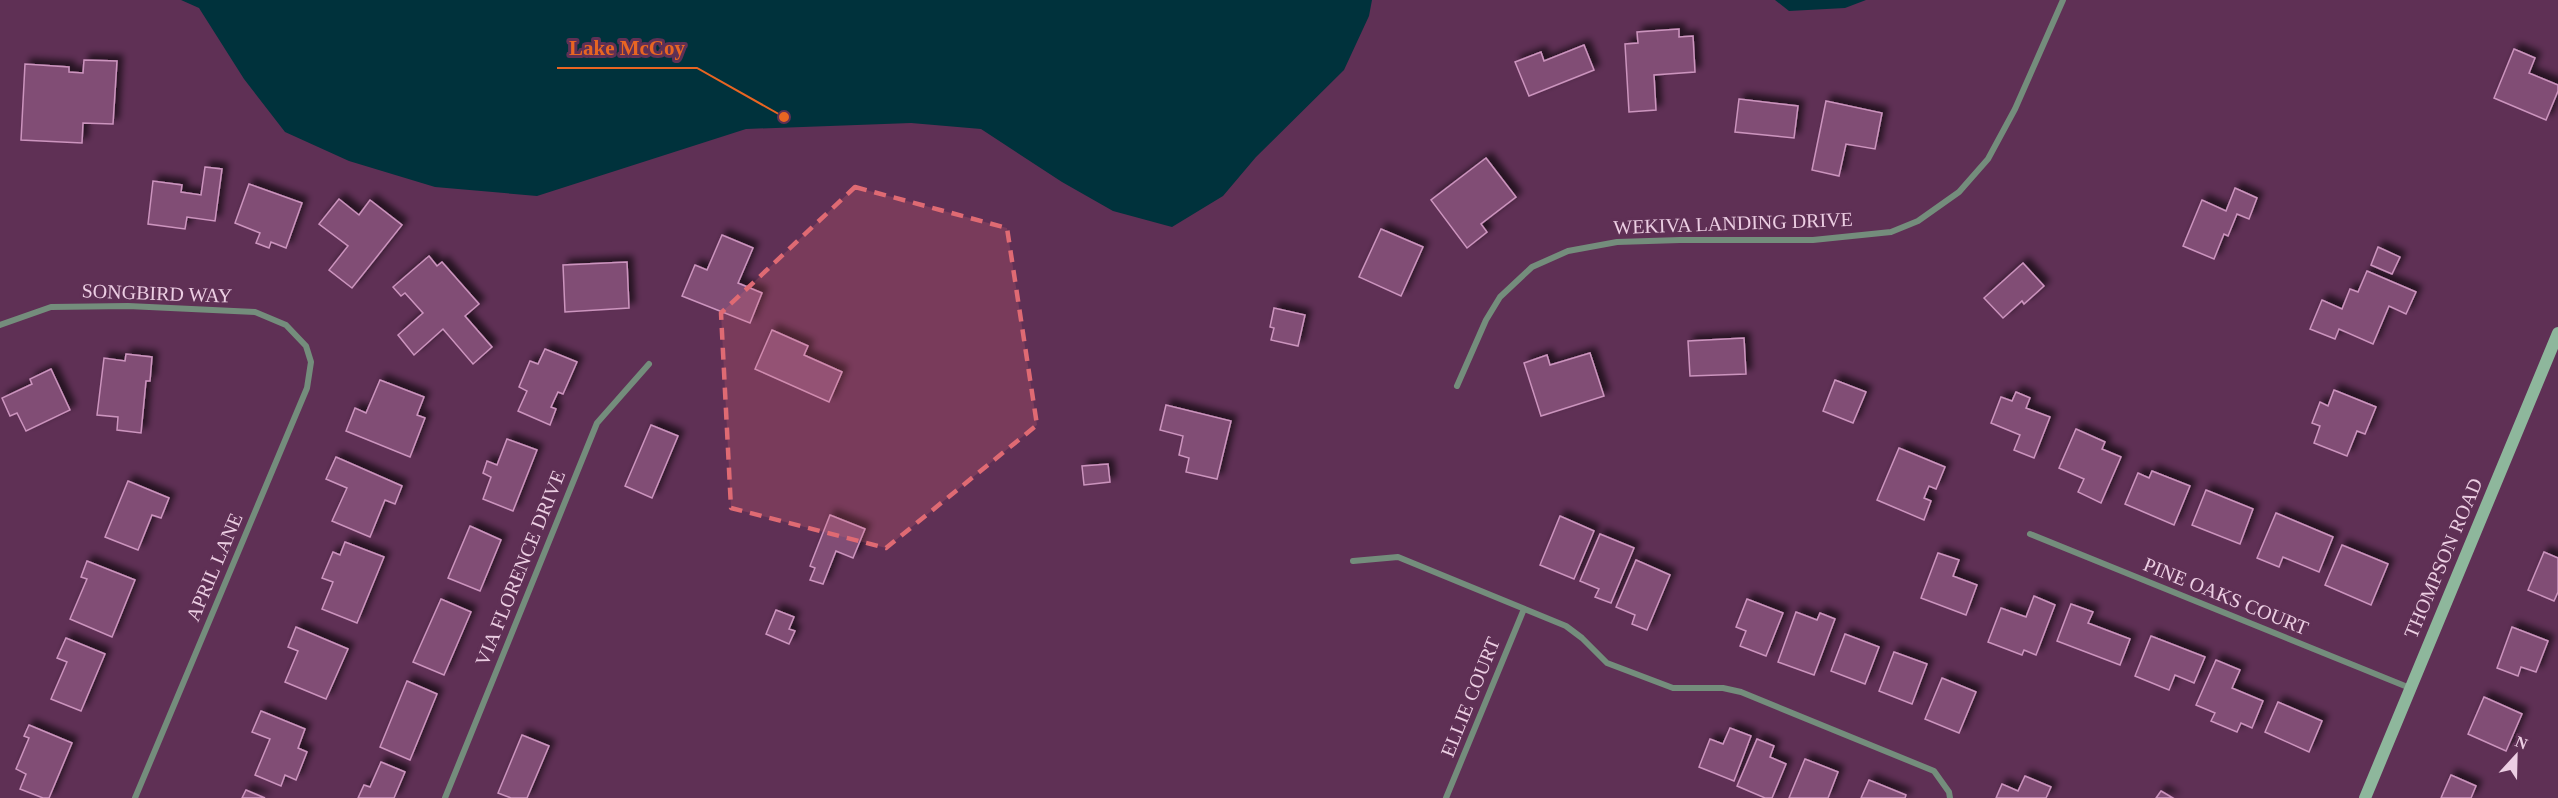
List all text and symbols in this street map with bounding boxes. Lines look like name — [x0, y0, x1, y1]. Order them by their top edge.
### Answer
callout: Lake McCoy — [557, 29, 697, 68]
text: Lake McCoy — [569, 36, 686, 60]
street label: WEKIVA LANDING DRIVE — [1613, 208, 1853, 238]
street label: SONGBIRD WAY — [81, 279, 233, 307]
street label: VIA FLORENCE DRIVE — [471, 467, 569, 669]
street label: THOMPSON ROAD — [2399, 475, 2487, 641]
street label: APRIL LANE — [181, 510, 247, 624]
street label: PINE OAKS COURT — [2141, 553, 2311, 639]
street label: ELLIE COURT — [1436, 634, 1504, 760]
north arrow — [2486, 726, 2546, 786]
text: N — [2513, 733, 2530, 753]

